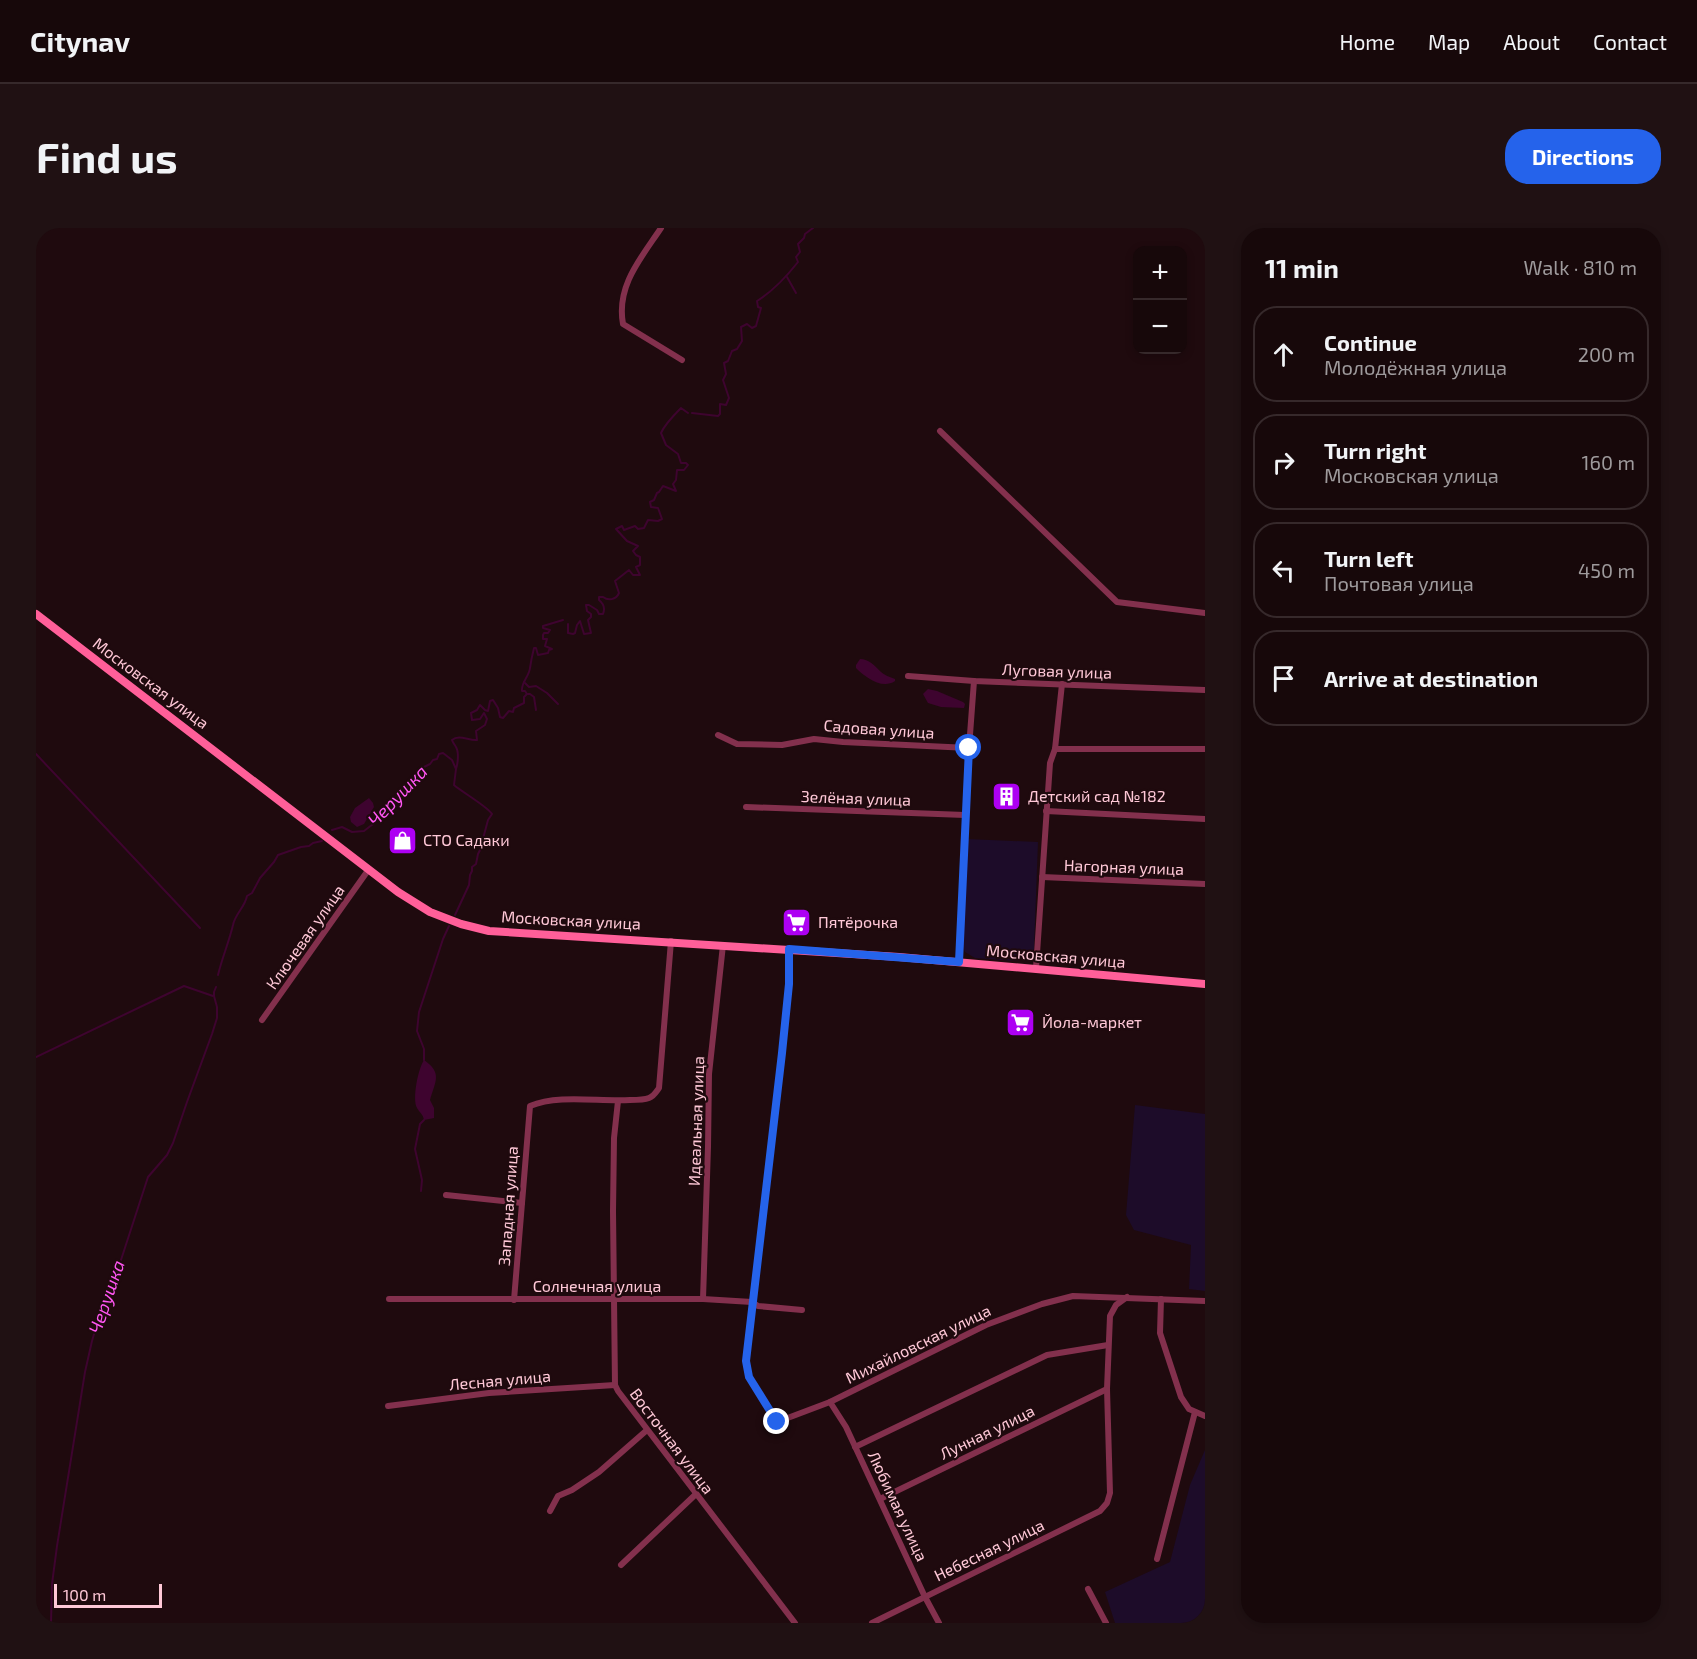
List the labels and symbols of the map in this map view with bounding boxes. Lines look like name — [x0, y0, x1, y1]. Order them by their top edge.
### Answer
street label: Московская улица — [89, 633, 213, 733]
street label: Луговая улица — [1002, 659, 1112, 683]
street label: Садовая улица — [823, 715, 935, 743]
route start — [955, 734, 981, 760]
water label: Черушка — [363, 760, 432, 830]
building icon: Детский сад №182 — [991, 780, 1023, 812]
street label: Зелёная улица — [801, 786, 911, 810]
place label: Детский сад №182 — [1028, 786, 1166, 805]
shop icon: СТО Садаки — [386, 824, 418, 856]
place label: СТО Садаки — [423, 830, 510, 849]
street label: Нагорная улица — [1064, 855, 1184, 879]
street label: Ключевая улица — [262, 881, 348, 993]
street label: Московская улица — [501, 906, 641, 934]
supermarket icon: Пятёрочка — [781, 906, 813, 938]
place label: Пятёрочка — [818, 912, 898, 931]
street label: Московская улица — [986, 940, 1126, 972]
supermarket icon: Йола-маркет — [1005, 1006, 1037, 1038]
place label: Йола-маркет — [1042, 1012, 1142, 1031]
street label: Идеальная улица — [684, 1056, 708, 1186]
street label: Западная улица — [494, 1145, 522, 1267]
water label: Черушка — [83, 1257, 129, 1336]
street label: Солнечная улица — [533, 1276, 661, 1296]
street label: Михайловская улица — [842, 1300, 994, 1388]
street label: Лесная улица — [448, 1366, 552, 1394]
street label: Восточная улица — [626, 1384, 718, 1498]
street label: Лунная улица — [936, 1400, 1038, 1464]
route end — [763, 1408, 789, 1434]
street label: Любимая улица — [864, 1448, 932, 1564]
street label: Небесная улица — [931, 1515, 1047, 1585]
scale bar — [54, 1581, 162, 1608]

